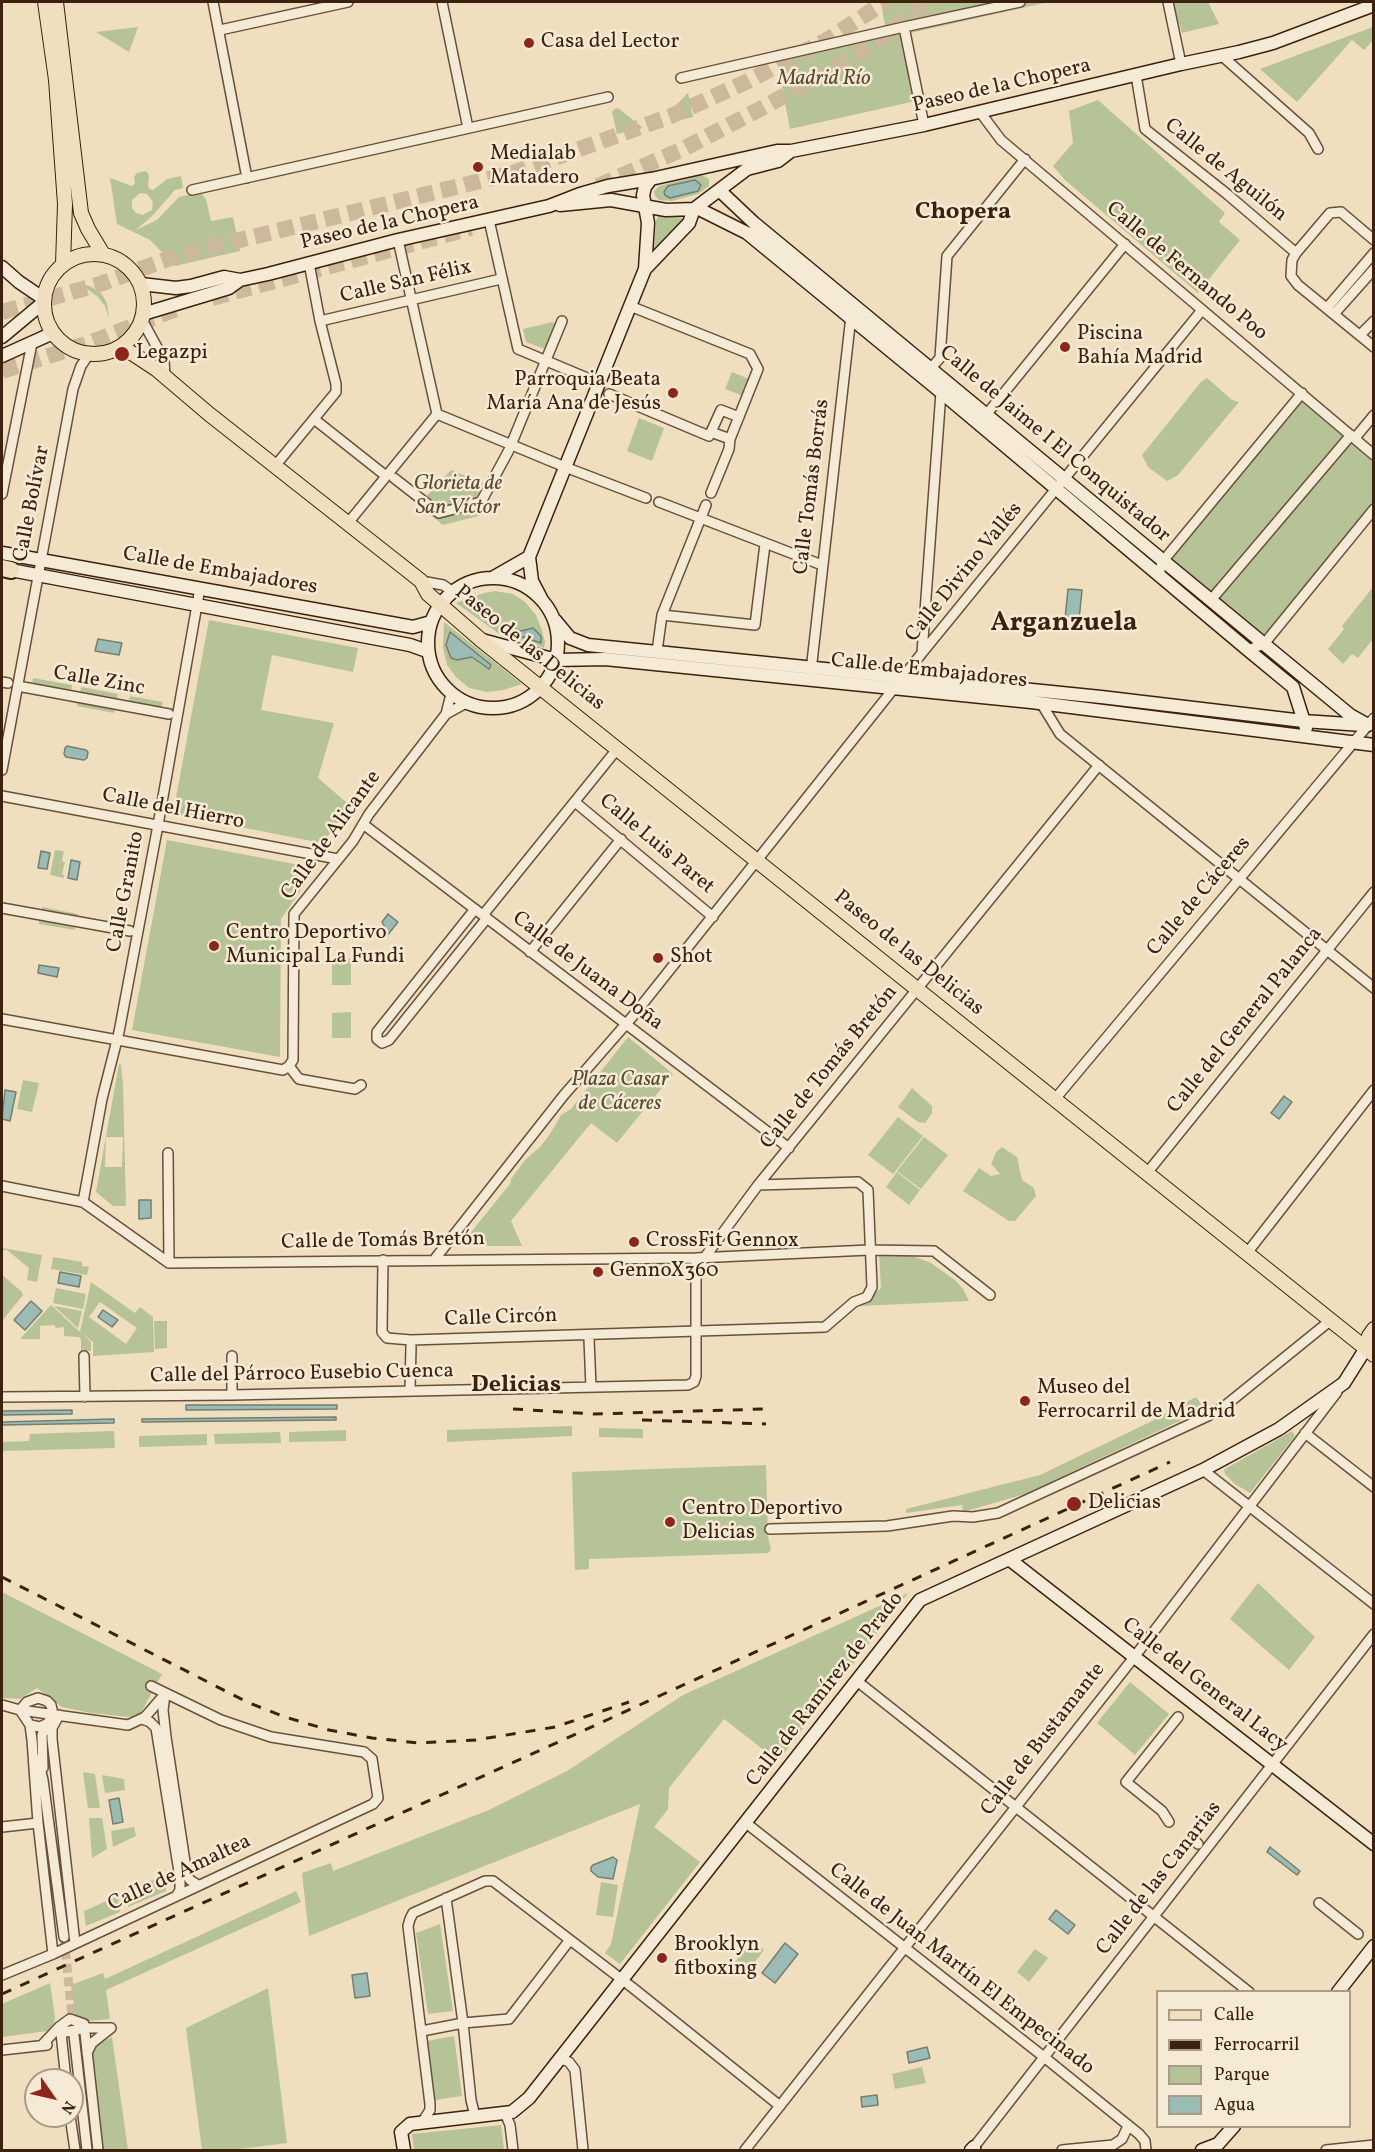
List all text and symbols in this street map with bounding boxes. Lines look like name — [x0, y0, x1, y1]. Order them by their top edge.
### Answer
place label: Casa del Lector — [541, 30, 679, 56]
marker: Casa del Lector — [522, 36, 536, 50]
street label: Paseo de la Chopera — [910, 54, 1094, 120]
park label: Madrid Río — [777, 67, 871, 93]
street label: Calle de Aguilón — [1159, 114, 1291, 228]
place label: Medialab Matadero — [490, 142, 579, 192]
marker: Medialab Matadero — [471, 160, 485, 174]
street label: Paseo de la Chopera — [298, 191, 482, 257]
street label: Calle de Fernando Poo — [1100, 197, 1272, 347]
district label: Chopera — [915, 200, 1011, 228]
street label: Calle San Félix — [338, 256, 474, 310]
place label: Piscina Bahía Madrid — [1077, 322, 1203, 372]
marker: Piscina Bahía Madrid — [1058, 340, 1072, 354]
place label: Legazpi — [136, 341, 208, 367]
street label: Calle de Jaime I El Conquistador — [933, 341, 1175, 549]
marker: Legazpi — [113, 345, 131, 363]
place label: Parroquia Beata María Ana de Jesús — [487, 368, 661, 418]
marker: Parroquia Beata María Ana de Jesús — [666, 386, 680, 400]
street label: Calle Tomás Borrás — [790, 398, 836, 576]
street label: Calle Bolívar — [9, 444, 57, 564]
park label: Glorieta de San Víctor — [414, 472, 502, 522]
street label: Calle Divino Vallés — [901, 498, 1029, 648]
street label: Calle de Embajadores — [121, 542, 319, 602]
street label: Paseo de las Delicias — [449, 581, 609, 717]
district label: Arganzuela — [990, 609, 1138, 641]
street label: Calle de Embajadores — [830, 649, 1028, 695]
street label: Calle Zinc — [51, 662, 147, 702]
street label: Calle de Alicante — [277, 766, 387, 906]
street label: Calle del Hierro — [100, 784, 246, 836]
street label: Calle Luis Paret — [593, 789, 719, 901]
street label: Calle Granito — [103, 829, 151, 955]
street label: Calle de Cáceres — [1143, 832, 1257, 962]
street label: Paseo de las Delicias — [828, 886, 988, 1022]
street label: Calle de Juana Doña — [506, 907, 668, 1037]
place label: Centro Deportivo Municipal La Fundi — [226, 921, 405, 971]
street label: Calle del General Palanca — [1163, 923, 1329, 1119]
marker: Centro Deportivo Municipal La Fundi — [207, 939, 221, 953]
place label: Shot — [670, 945, 713, 971]
marker: Shot — [651, 951, 665, 965]
street label: Calle de Tomás Bretón — [756, 981, 904, 1155]
park label: Plaza Casar de Cáceres — [571, 1068, 669, 1118]
street label: Calle de Tomás Bretón — [281, 1228, 485, 1256]
place label: CrossFit Gennox — [646, 1229, 799, 1255]
marker: CrossFit Gennox — [627, 1235, 641, 1249]
place label: GennoX360 — [610, 1259, 719, 1285]
marker: GennoX360 — [591, 1265, 605, 1279]
street label: Calle Circón — [444, 1304, 558, 1334]
street label: Calle del Párroco Eusebio Cuenca — [150, 1360, 454, 1390]
district label: Delicias — [471, 1373, 561, 1401]
place label: Museo del Ferrocarril de Madrid — [1037, 1376, 1236, 1426]
marker: Museo del Ferrocarril de Madrid — [1018, 1394, 1032, 1408]
place label: Delicias — [1088, 1491, 1161, 1517]
marker: Delicias — [1065, 1495, 1083, 1513]
place label: Centro Deportivo Delicias — [682, 1497, 843, 1547]
marker: Centro Deportivo Delicias — [663, 1515, 677, 1529]
street label: Calle de Ramírez de Prado — [742, 1587, 910, 1793]
street label: Calle del General Lacy — [1116, 1613, 1292, 1759]
street label: Calle de Bustamante — [976, 1658, 1112, 1822]
street label: Calle de las Canarias — [1092, 1797, 1228, 1961]
street label: Calle de Amaltea — [105, 1830, 255, 1918]
street label: Calle de Juan Martín El Empecinado — [823, 1858, 1099, 2082]
place label: Brooklyn fitboxing — [674, 1933, 760, 1983]
marker: Brooklyn fitboxing — [655, 1951, 669, 1965]
legend — [1156, 1990, 1351, 2128]
text: Calle — [1214, 2003, 1254, 2028]
text: Ferrocarril — [1214, 2033, 1299, 2058]
text: Parque — [1214, 2063, 1269, 2088]
north arrow — [24, 2068, 84, 2128]
text: Agua — [1214, 2093, 1255, 2118]
text: N — [55, 2096, 80, 2118]

